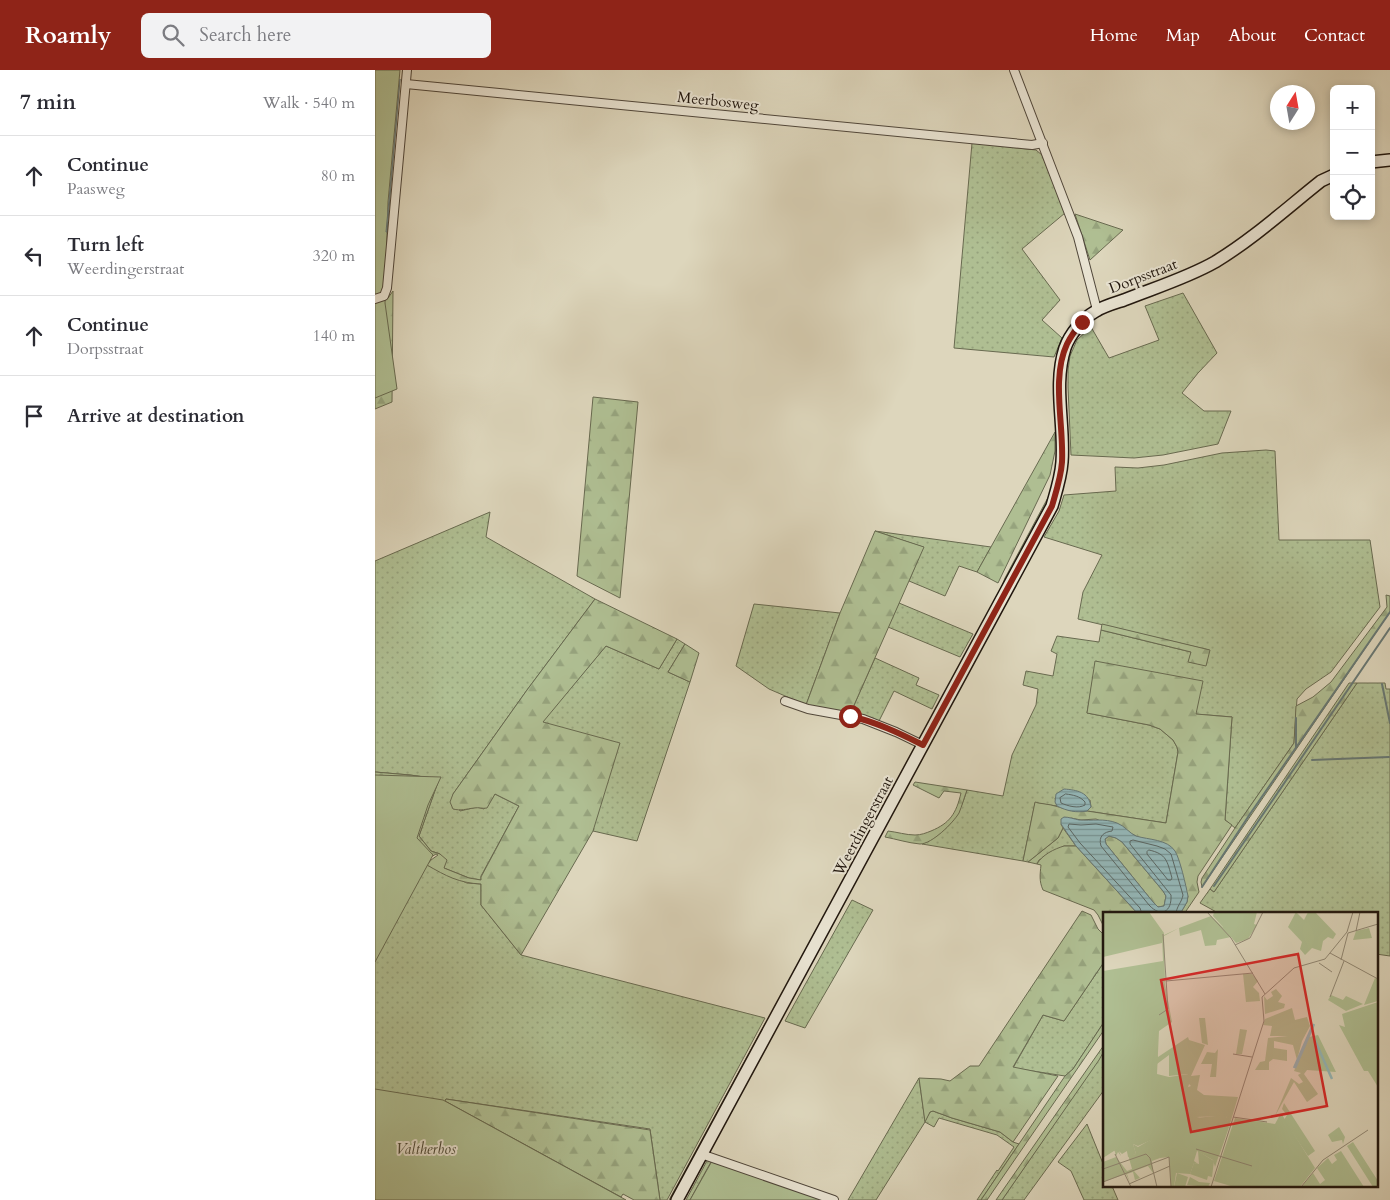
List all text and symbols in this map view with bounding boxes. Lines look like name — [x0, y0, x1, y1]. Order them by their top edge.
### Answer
search box — [141, 13, 491, 58]
text: Roamly — [25, 19, 111, 52]
icon: search — [159, 21, 187, 49]
text: Search here — [199, 22, 291, 48]
text: Home — [1090, 23, 1138, 48]
text: Map — [1166, 23, 1200, 48]
text: About — [1228, 23, 1276, 48]
text: Contact — [1304, 23, 1365, 48]
north arrow — [1270, 85, 1315, 130]
map controls — [1330, 85, 1375, 220]
button: + — [1330, 85, 1375, 130]
street label: Meerbosweg — [676, 87, 760, 115]
text: 7 min — [20, 88, 76, 117]
text: Walk · 540 m — [263, 92, 355, 114]
button: − — [1330, 130, 1375, 175]
text: Continue — [67, 152, 149, 178]
icon: ahead — [20, 162, 48, 190]
text: 80 m — [321, 165, 355, 187]
button: locate — [1330, 175, 1375, 220]
text: Paasweg — [67, 178, 125, 200]
text: Turn left — [67, 232, 144, 258]
icon: left — [20, 242, 48, 270]
text: 320 m — [313, 245, 355, 267]
street label: Dorpsstraat — [1106, 254, 1180, 298]
text: Weerdingerstraat — [67, 258, 184, 280]
route end — [1071, 311, 1094, 334]
text: Continue — [67, 312, 149, 338]
icon: ahead — [20, 322, 48, 350]
text: 140 m — [313, 325, 355, 347]
text: Dorpsstraat — [67, 338, 143, 360]
icon: arrive — [20, 402, 48, 430]
text: Arrive at destination — [67, 403, 244, 429]
route start — [839, 705, 862, 728]
street label: Weerdingerstraat — [828, 773, 898, 880]
inset map — [1103, 912, 1377, 1188]
park label: Valtherbos — [396, 1139, 456, 1159]

